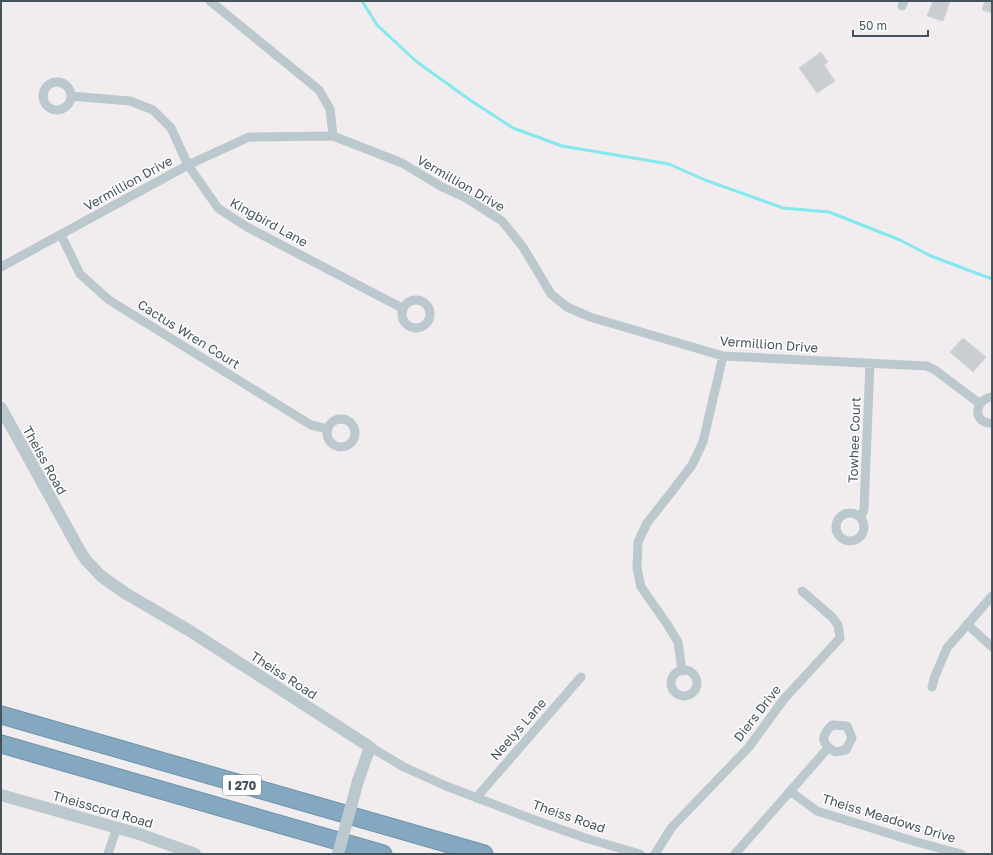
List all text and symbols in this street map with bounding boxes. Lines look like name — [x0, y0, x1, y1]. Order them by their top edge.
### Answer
scale bar — [853, 12, 928, 38]
text: 50 m — [859, 18, 887, 33]
street label: Vermillion Drive — [414, 151, 508, 215]
street label: Vermillion Drive — [81, 152, 175, 214]
street label: Kingbird Lane — [227, 194, 311, 250]
street label: Cactus Wren Court — [135, 296, 243, 372]
street label: Vermillion Drive — [719, 333, 819, 355]
street label: Towhee Court — [844, 397, 864, 483]
street label: Theiss Road — [20, 423, 70, 497]
street label: Theiss Road — [248, 648, 320, 702]
street label: Diers Drive — [730, 681, 784, 745]
street label: Neelys Lane — [487, 695, 549, 763]
road number: I 270 — [223, 775, 261, 795]
street label: Theisscord Road — [51, 787, 155, 831]
street label: Theiss Meadows Drive — [820, 790, 958, 846]
street label: Theiss Road — [530, 796, 608, 836]

